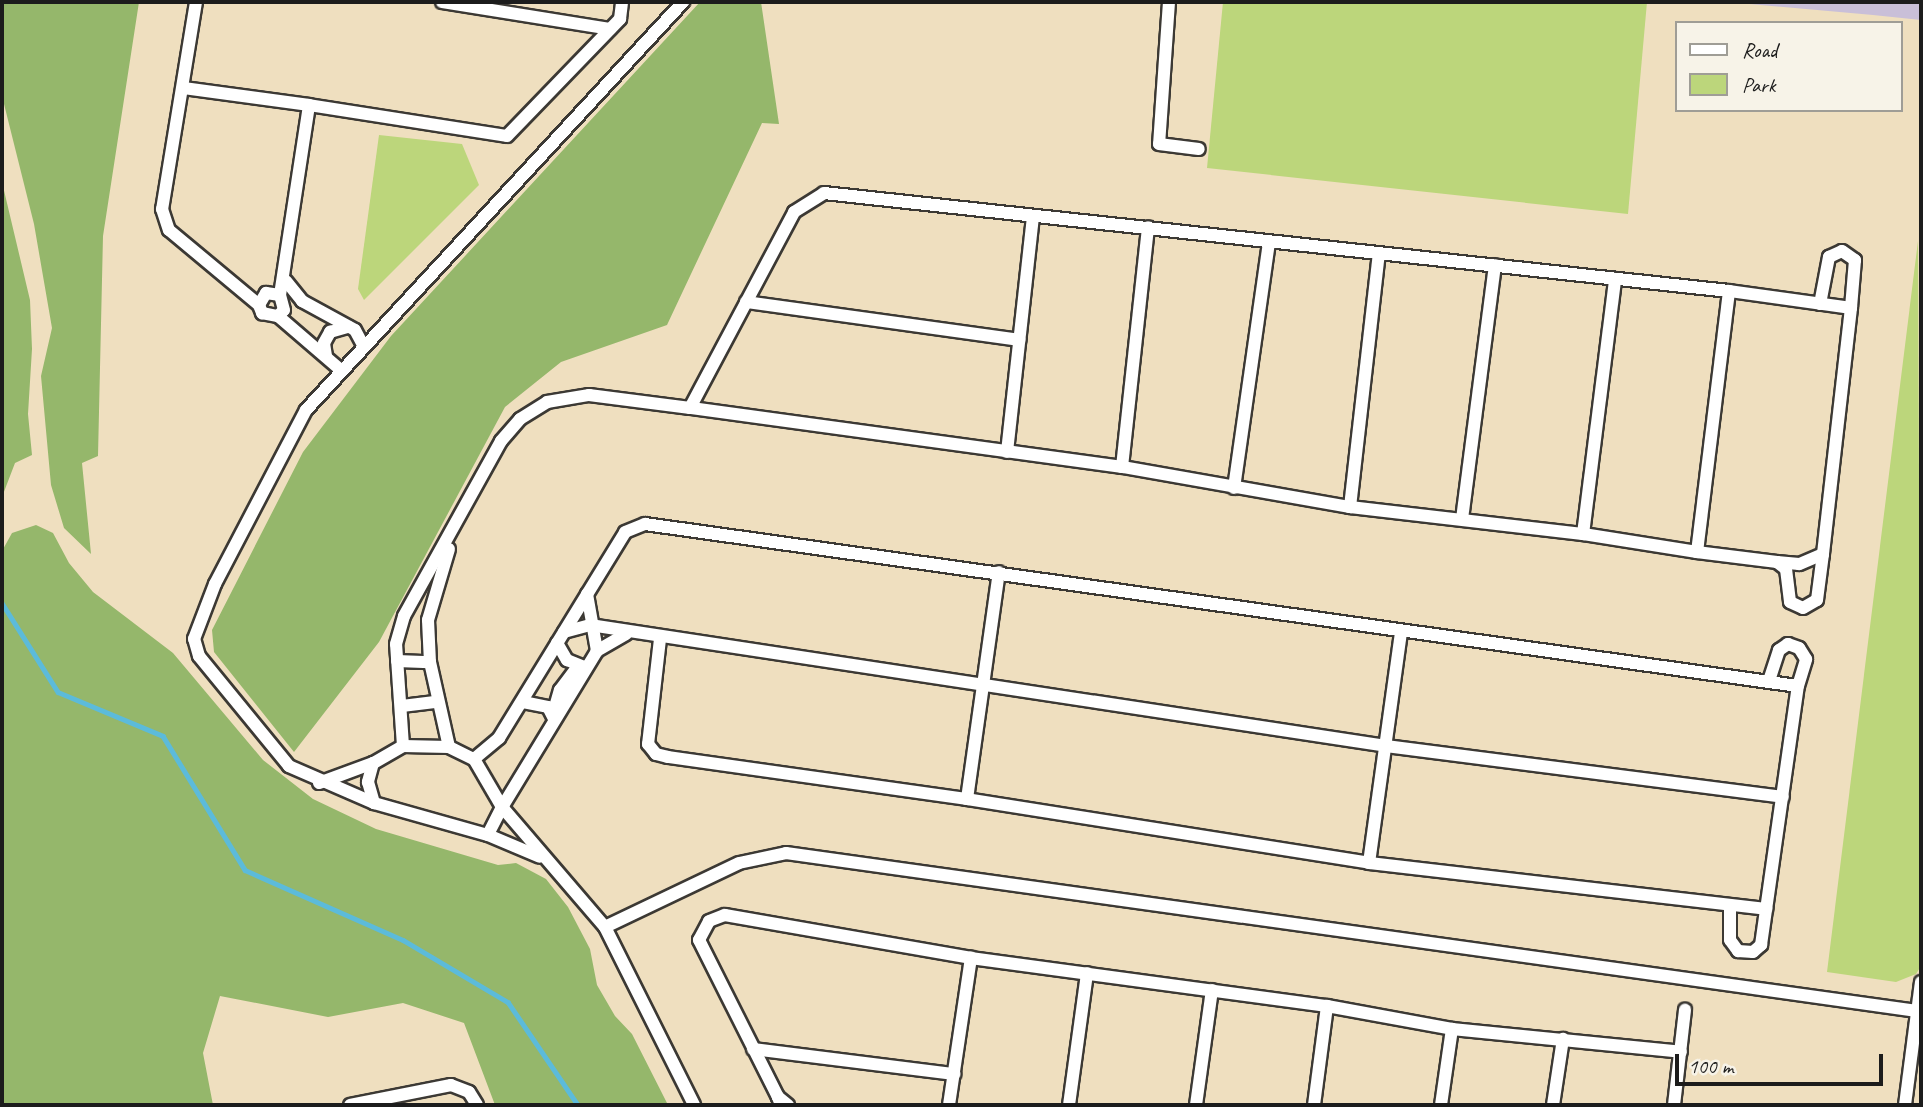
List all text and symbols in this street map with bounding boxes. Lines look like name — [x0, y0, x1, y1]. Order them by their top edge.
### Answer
legend — [1674, 21, 1902, 112]
text: Road — [1742, 37, 1777, 63]
text: Park — [1742, 72, 1775, 98]
scale bar — [1678, 1040, 1886, 1084]
text: 100 m — [1688, 1053, 1733, 1079]

